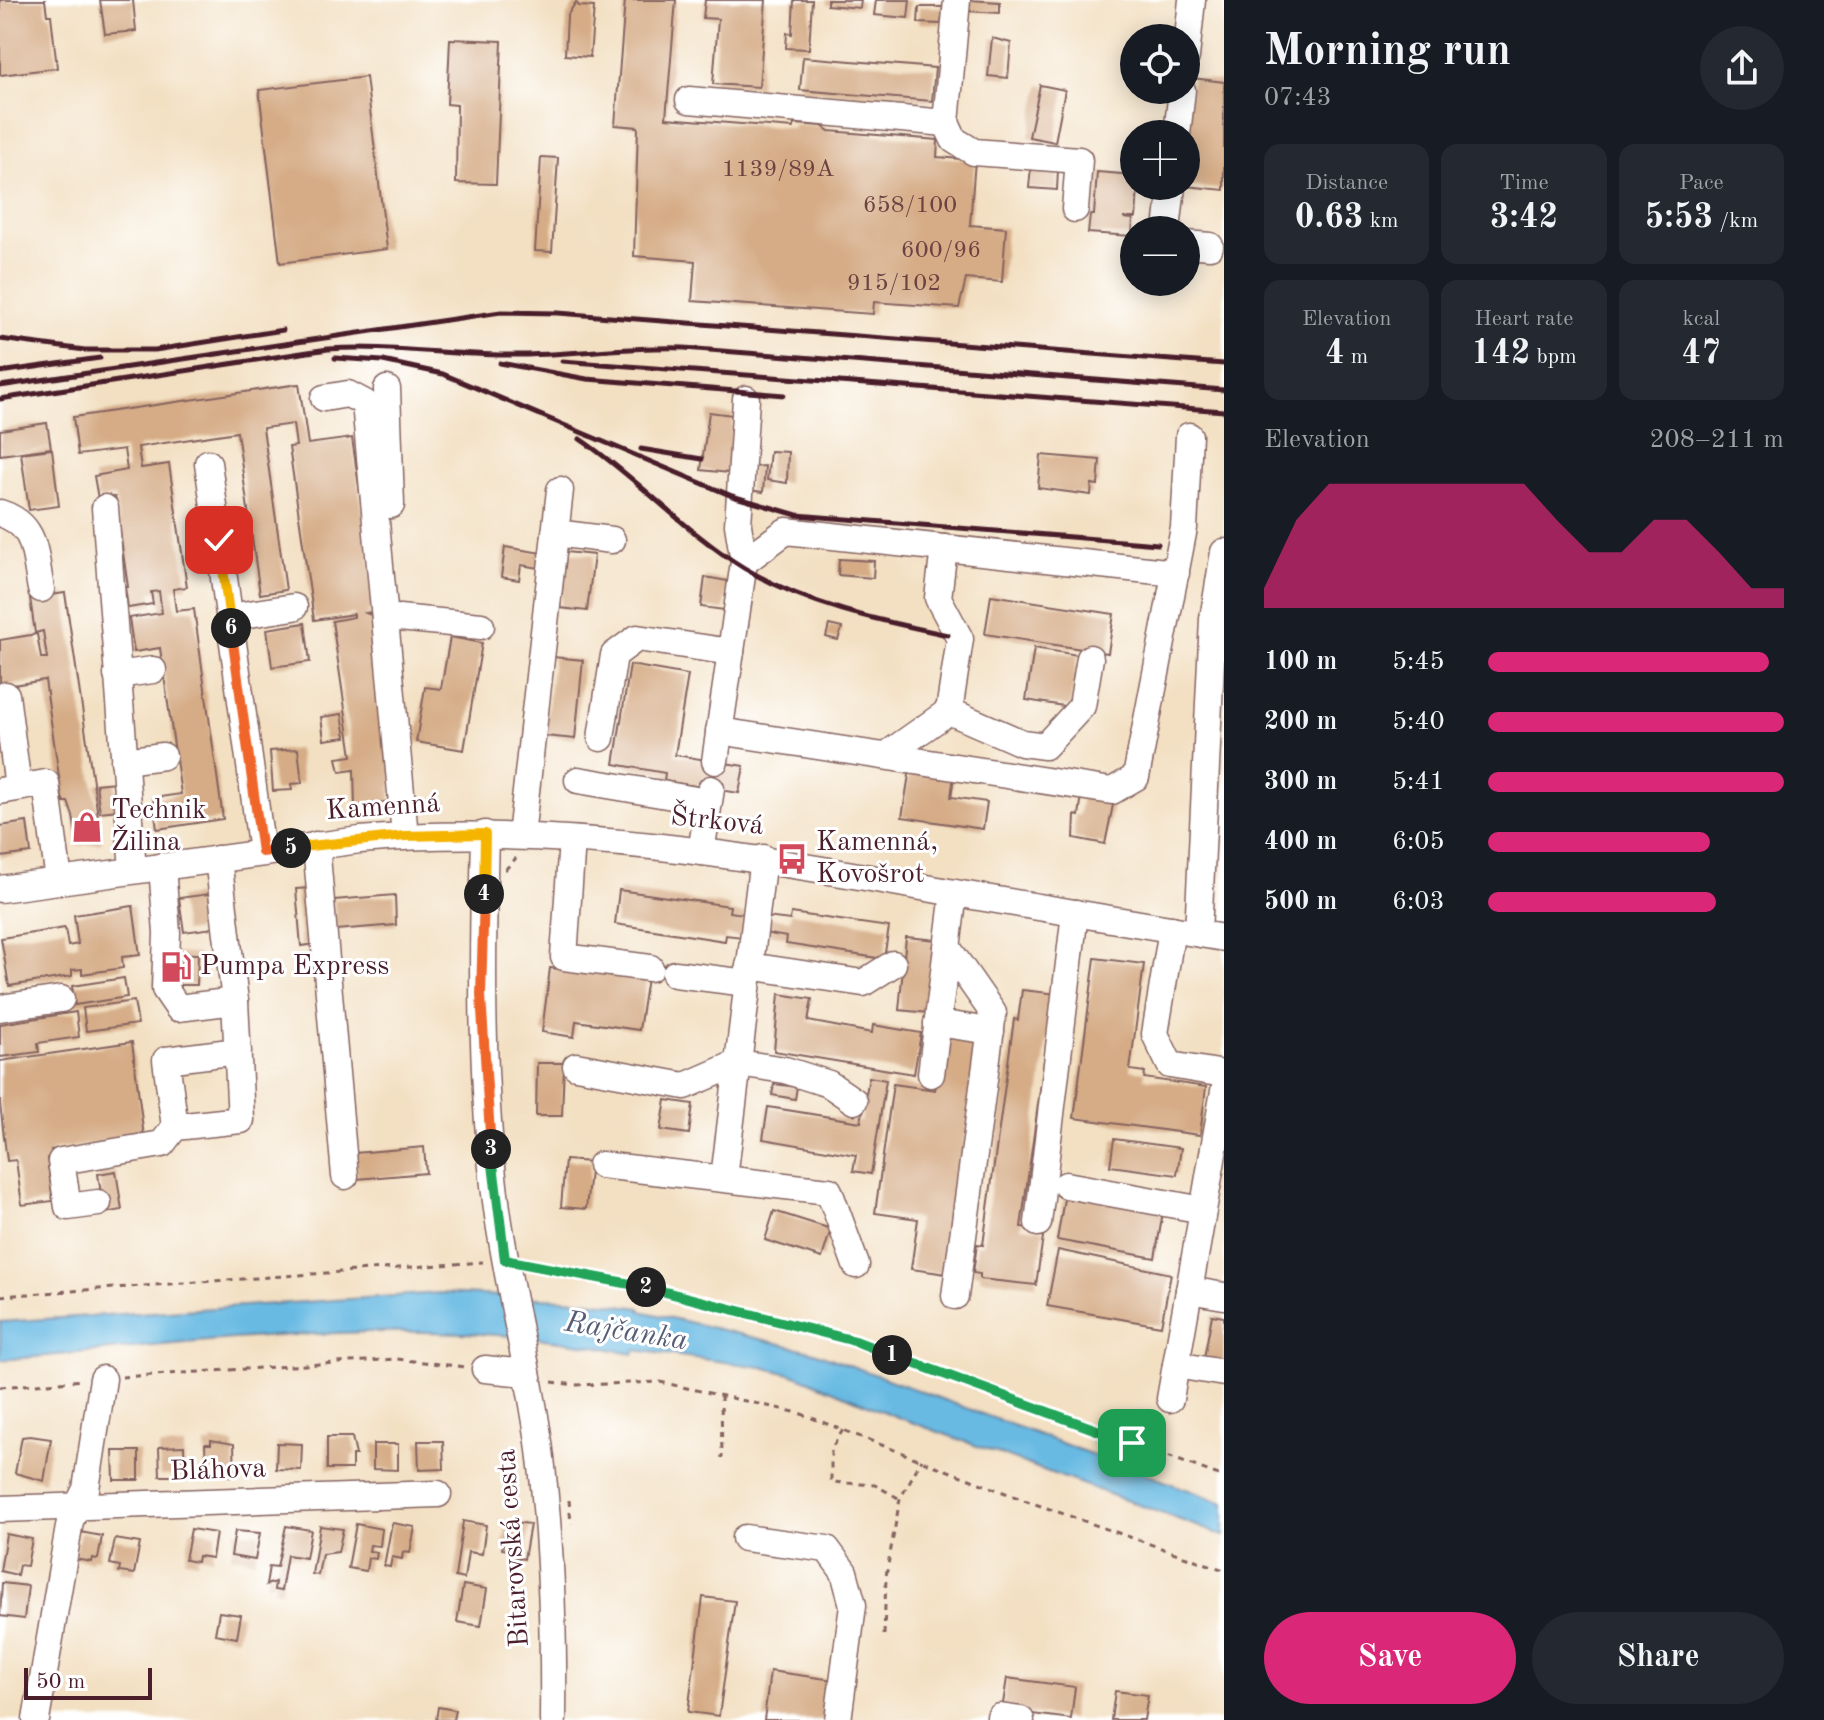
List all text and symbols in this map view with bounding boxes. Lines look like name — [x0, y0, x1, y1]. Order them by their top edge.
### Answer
map controls — [1120, 24, 1200, 296]
button: locate — [1120, 24, 1200, 104]
button: share — [1700, 26, 1784, 110]
text: Morning run — [1264, 30, 1511, 74]
text: 07:43 — [1264, 85, 1332, 111]
button: + — [1120, 120, 1200, 200]
house number: 1139/89A — [722, 158, 834, 182]
text: Distance — [1305, 172, 1388, 194]
text: Time — [1499, 172, 1549, 194]
text: Pace — [1679, 172, 1724, 194]
house number: 658/100 — [863, 194, 957, 218]
text: 0.63 — [1295, 201, 1363, 235]
text: 3:42 — [1490, 201, 1558, 235]
text: 5:53 — [1644, 201, 1713, 235]
text: km — [1363, 210, 1399, 232]
text: /km — [1713, 210, 1758, 232]
button: − — [1120, 216, 1200, 296]
house number: 600/96 — [901, 239, 981, 263]
house number: 915/102 — [847, 272, 941, 296]
text: Elevation — [1302, 308, 1391, 330]
text: Heart rate — [1475, 308, 1573, 330]
text: kcal — [1682, 308, 1720, 330]
text: 4 — [1325, 337, 1345, 371]
text: 142 — [1471, 337, 1530, 371]
text: 47 — [1682, 337, 1721, 371]
text: m — [1345, 346, 1368, 368]
text: bpm — [1530, 346, 1577, 368]
text: Elevation — [1264, 427, 1370, 453]
text: 208–211 m — [1649, 427, 1784, 453]
pin — [185, 506, 253, 574]
icon: check — [197, 518, 241, 562]
pin: 6 — [211, 608, 251, 648]
text: 6 — [225, 617, 237, 639]
text: 100 m — [1264, 649, 1337, 675]
text: 5:45 — [1392, 649, 1445, 675]
text: 200 m — [1264, 709, 1337, 735]
text: 5:40 — [1392, 709, 1445, 735]
text: 300 m — [1264, 769, 1337, 795]
text: 5:41 — [1392, 769, 1445, 795]
street label: Kamenná — [325, 790, 441, 826]
place label: Technik Žilina — [111, 797, 207, 857]
street label: Štrková — [669, 798, 766, 841]
shop icon: Technik Žilina — [70, 810, 104, 844]
pin: 5 — [271, 828, 311, 868]
place label: Kamenná, Kovošrot — [816, 829, 938, 889]
text: 400 m — [1264, 829, 1337, 855]
text: 6:05 — [1392, 829, 1445, 855]
text: 5 — [285, 837, 297, 859]
bus stop icon: Kamenná, Kovošrot — [775, 842, 809, 876]
pin: 4 — [464, 874, 504, 914]
text: 4 — [478, 883, 490, 905]
text: 500 m — [1264, 889, 1337, 915]
text: 6:03 — [1392, 889, 1445, 915]
fuel station icon: Pumpa Express — [159, 950, 193, 984]
place label: Pumpa Express — [200, 953, 389, 981]
pin: 3 — [471, 1129, 511, 1169]
text: 3 — [485, 1138, 497, 1160]
pin: 2 — [626, 1267, 666, 1307]
text: 2 — [640, 1276, 652, 1298]
water label: Rajčanka — [561, 1307, 690, 1357]
pin: 1 — [872, 1335, 912, 1375]
text: 1 — [886, 1344, 898, 1366]
pin — [1098, 1409, 1166, 1477]
icon: arrive — [1110, 1421, 1154, 1465]
street label: Bitarovská cesta — [493, 1448, 535, 1648]
street label: Bláhova — [169, 1455, 267, 1487]
button: Save — [1264, 1612, 1516, 1704]
button: Share — [1532, 1612, 1784, 1704]
scale bar — [24, 1664, 152, 1700]
text: 50 m — [36, 1671, 85, 1693]

